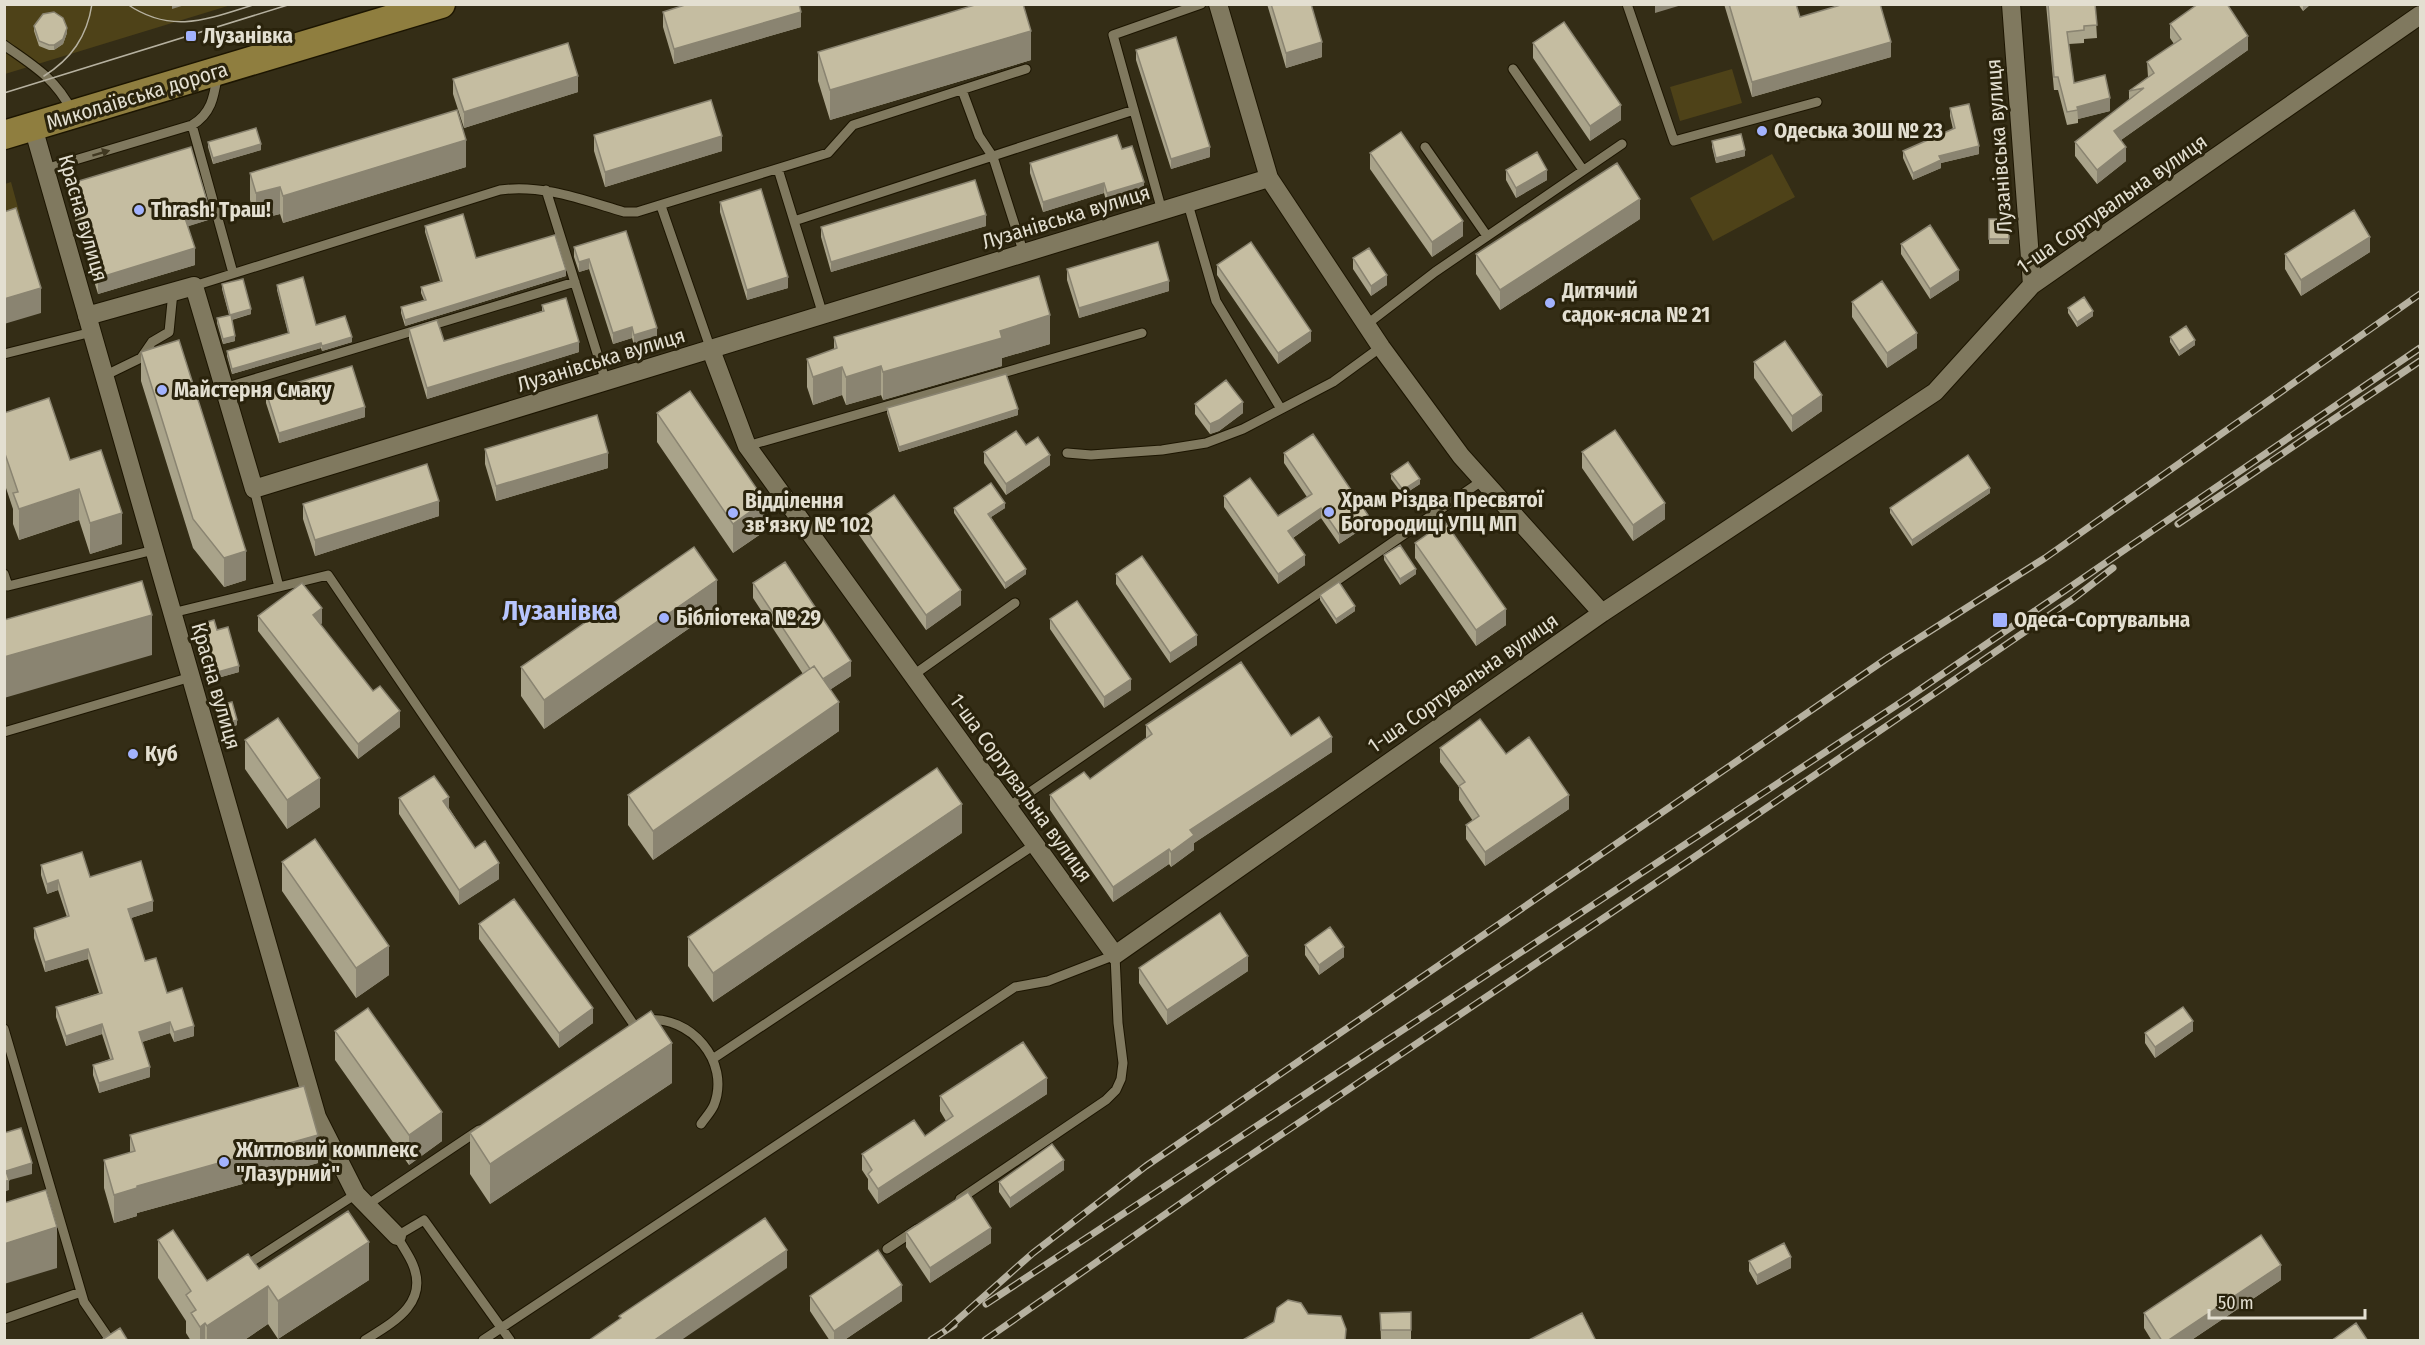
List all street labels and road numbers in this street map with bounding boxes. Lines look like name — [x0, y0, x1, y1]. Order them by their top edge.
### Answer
street label: Миколаївська дорога — [43, 56, 231, 136]
street label: Лузанівська вулиця — [1980, 58, 2018, 234]
street label: 1-ша Сортувальна вулиця — [2012, 128, 2212, 280]
street label: Красна вулиця — [52, 151, 114, 285]
street label: Лузанівська вулиця — [979, 179, 1153, 255]
street label: Лузанівська вулиця — [514, 322, 688, 398]
street label: 1-ша Сортувальна вулиця — [1363, 607, 1563, 759]
street label: Красна вулиця — [185, 619, 247, 753]
street label: 1-ша Сортувальна вулиця — [944, 689, 1098, 887]

